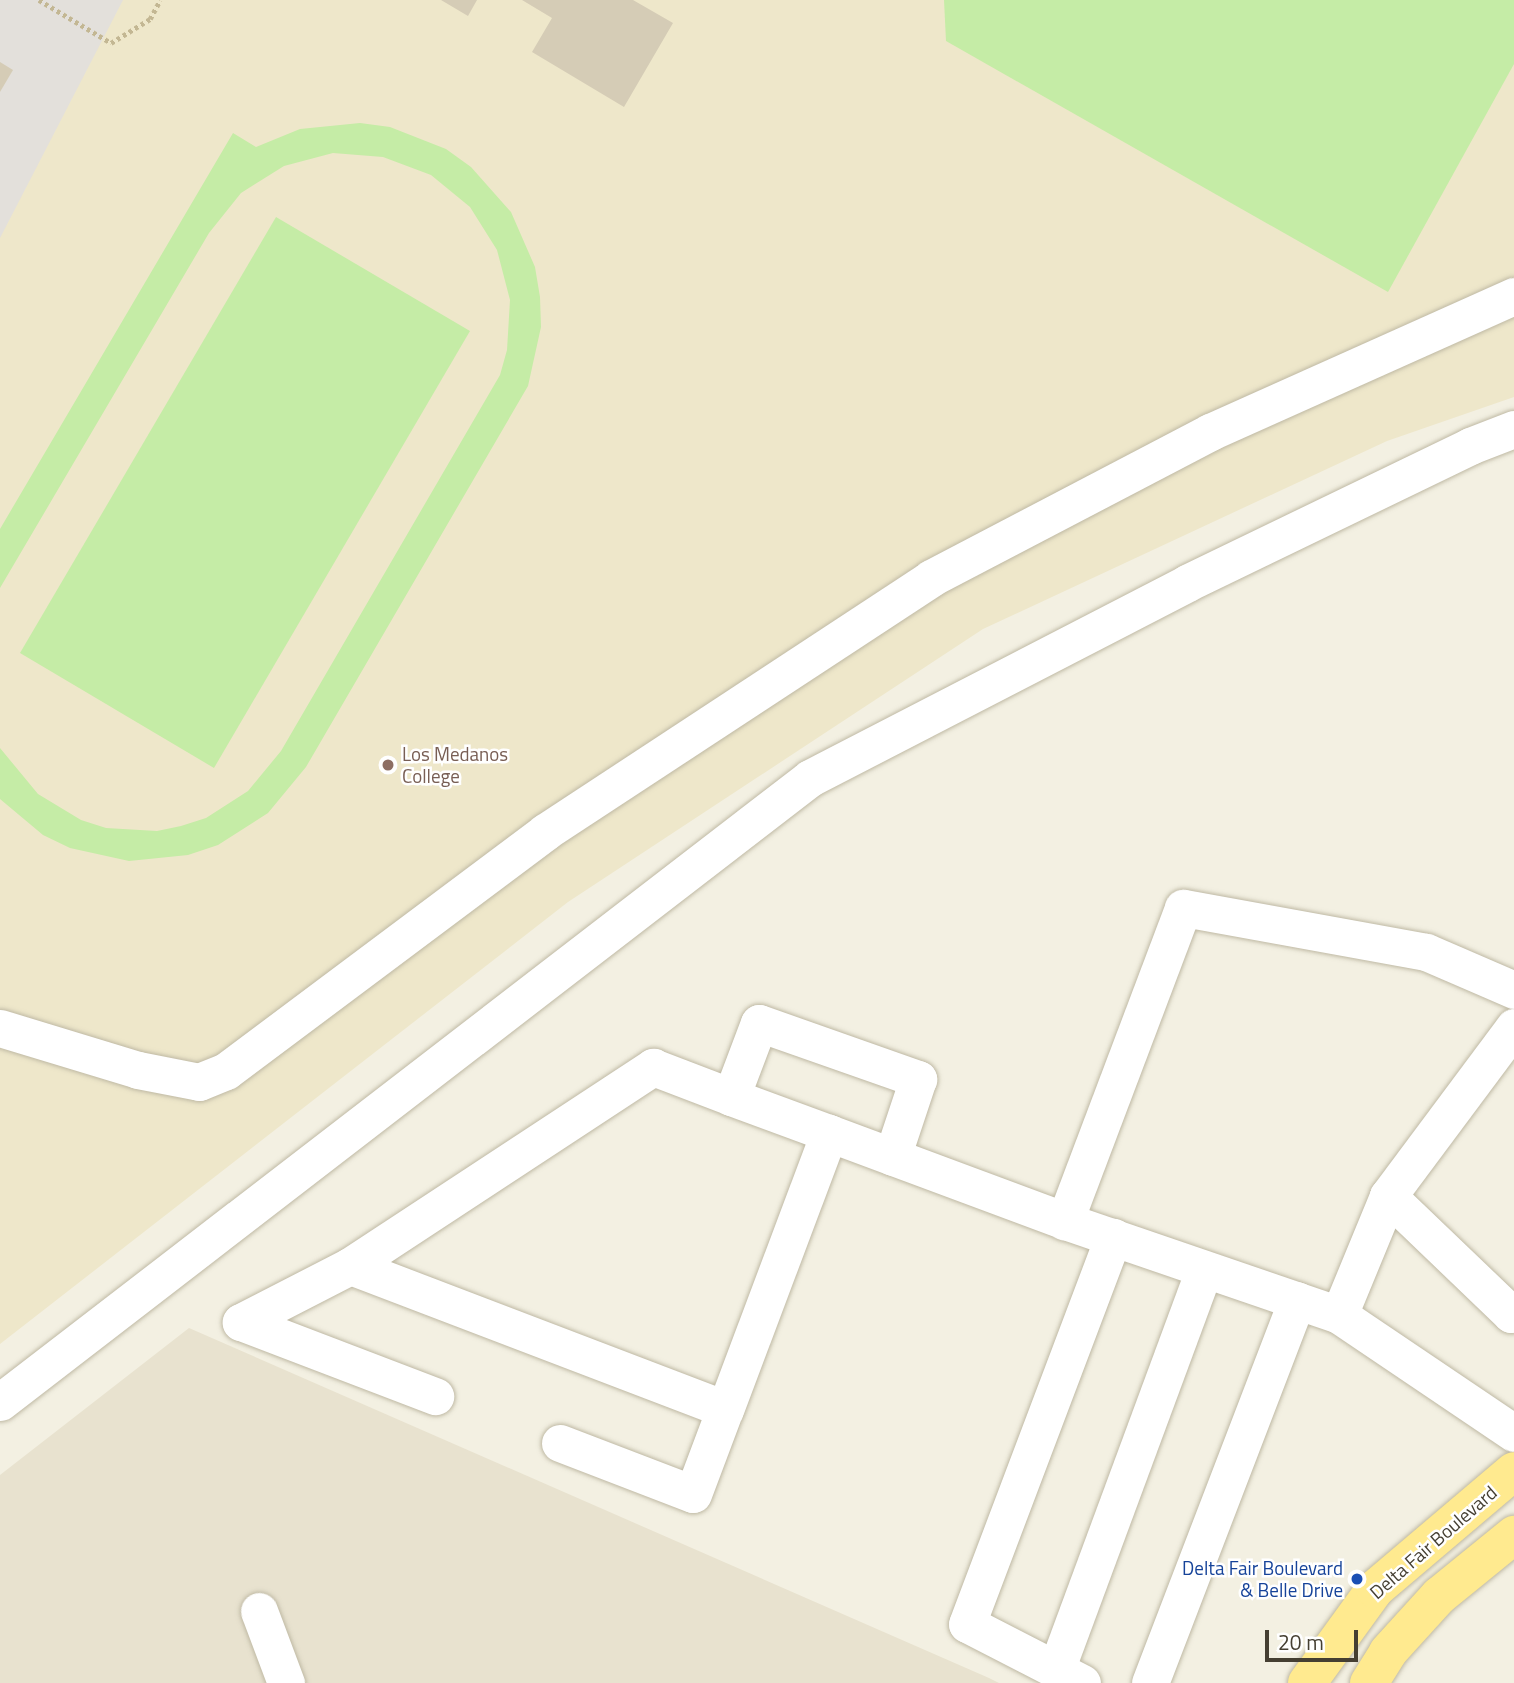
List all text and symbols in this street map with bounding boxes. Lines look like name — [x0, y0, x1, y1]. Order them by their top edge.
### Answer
place label: Los Medanos College — [402, 743, 508, 787]
marker: Los Medanos College — [380, 757, 396, 773]
street label: Delta Fair Boulevard — [1365, 1481, 1501, 1603]
place label: Delta Fair Boulevard & Belle Drive — [1182, 1557, 1343, 1601]
marker: Delta Fair Boulevard & Belle Drive — [1349, 1571, 1365, 1587]
scale bar — [1269, 1616, 1362, 1660]
text: 20 m — [1278, 1626, 1324, 1658]

